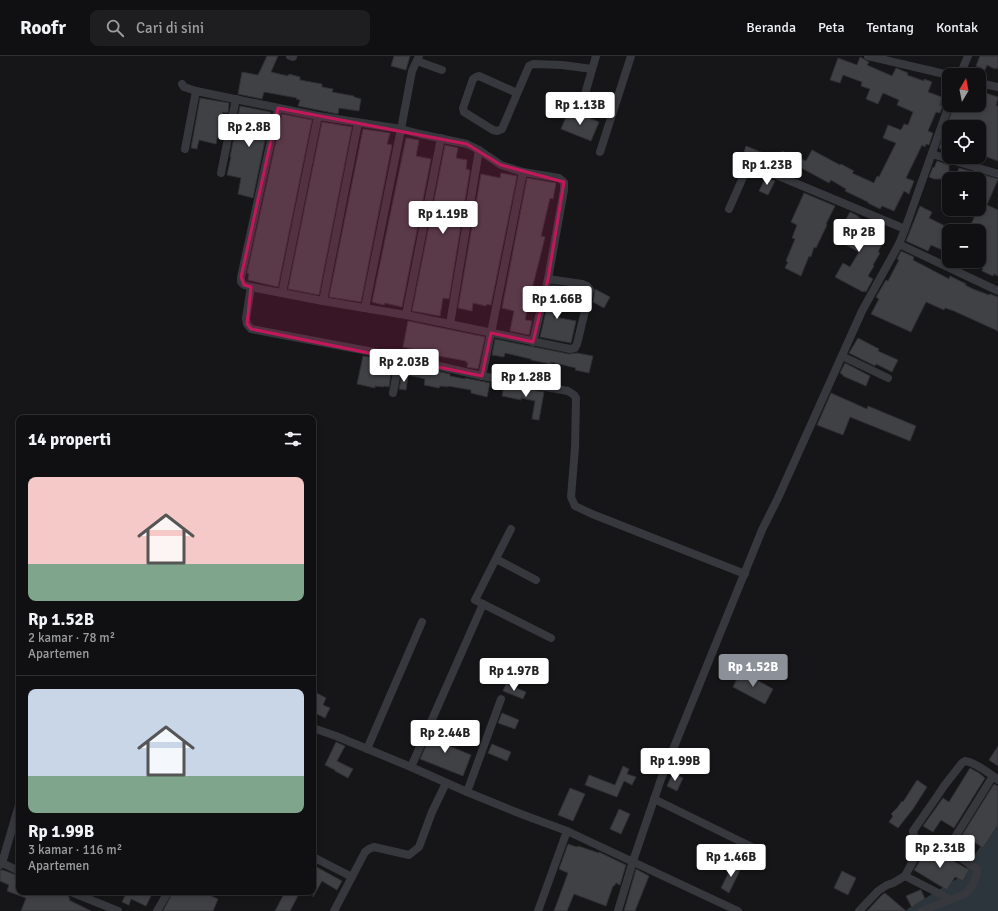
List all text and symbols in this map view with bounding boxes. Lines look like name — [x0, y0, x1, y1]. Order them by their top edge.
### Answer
search box — [90, 10, 370, 46]
text: Roofr — [20, 16, 66, 40]
icon: search — [104, 17, 126, 39]
text: Cari di sini — [136, 19, 204, 37]
text: Beranda — [746, 19, 796, 36]
text: Peta — [818, 19, 845, 36]
text: Tentang — [867, 19, 914, 36]
text: Kontak — [936, 19, 978, 36]
north arrow — [942, 68, 986, 112]
map controls — [942, 68, 986, 268]
pin: Rp 1.13B — [539, 92, 621, 126]
text: Rp 1.13B — [555, 97, 605, 113]
pin: Rp 2.8B — [212, 114, 286, 148]
text: Rp 2.8B — [227, 119, 271, 135]
button: locate — [942, 120, 986, 164]
pin: Rp 1.23B — [726, 152, 808, 186]
text: Rp 1.23B — [742, 157, 792, 173]
button: + — [942, 172, 986, 216]
pin: Rp 1.19B — [402, 201, 484, 235]
text: Rp 1.19B — [418, 206, 468, 222]
pin: Rp 2B — [831, 219, 887, 253]
text: Rp 2B — [843, 224, 875, 240]
button: − — [942, 224, 986, 268]
pin: Rp 1.66B — [516, 286, 598, 320]
text: Rp 1.66B — [532, 291, 582, 307]
pin: Rp 2.03B — [363, 349, 445, 383]
text: Rp 2.03B — [379, 354, 429, 370]
pin: Rp 1.28B — [485, 364, 567, 398]
text: Rp 1.28B — [501, 369, 551, 385]
icon: filters — [282, 428, 304, 450]
text: 14 properti — [28, 429, 111, 450]
icon: home — [130, 503, 202, 575]
text: Rp 1.52B — [28, 609, 94, 630]
text: 2 kamar · 78 m² — [28, 630, 115, 646]
text: Apartemen — [28, 646, 89, 662]
pin: Rp 1.52B — [712, 654, 794, 688]
pin: Rp 1.97B — [473, 658, 555, 692]
text: Rp 1.52B — [728, 659, 778, 675]
text: Rp 1.97B — [489, 663, 539, 679]
icon: home — [130, 715, 202, 787]
pin: Rp 2.44B — [404, 720, 486, 754]
text: Rp 2.44B — [420, 725, 470, 741]
pin: Rp 1.99B — [634, 748, 716, 782]
text: Rp 1.99B — [650, 753, 700, 769]
text: Rp 1.99B — [28, 821, 94, 842]
pin: Rp 2.31B — [899, 835, 981, 869]
text: Rp 2.31B — [915, 840, 965, 856]
text: 3 kamar · 116 m² — [28, 842, 122, 858]
pin: Rp 1.46B — [690, 844, 772, 878]
text: Rp 1.46B — [706, 849, 756, 865]
text: Apartemen — [28, 858, 89, 874]

